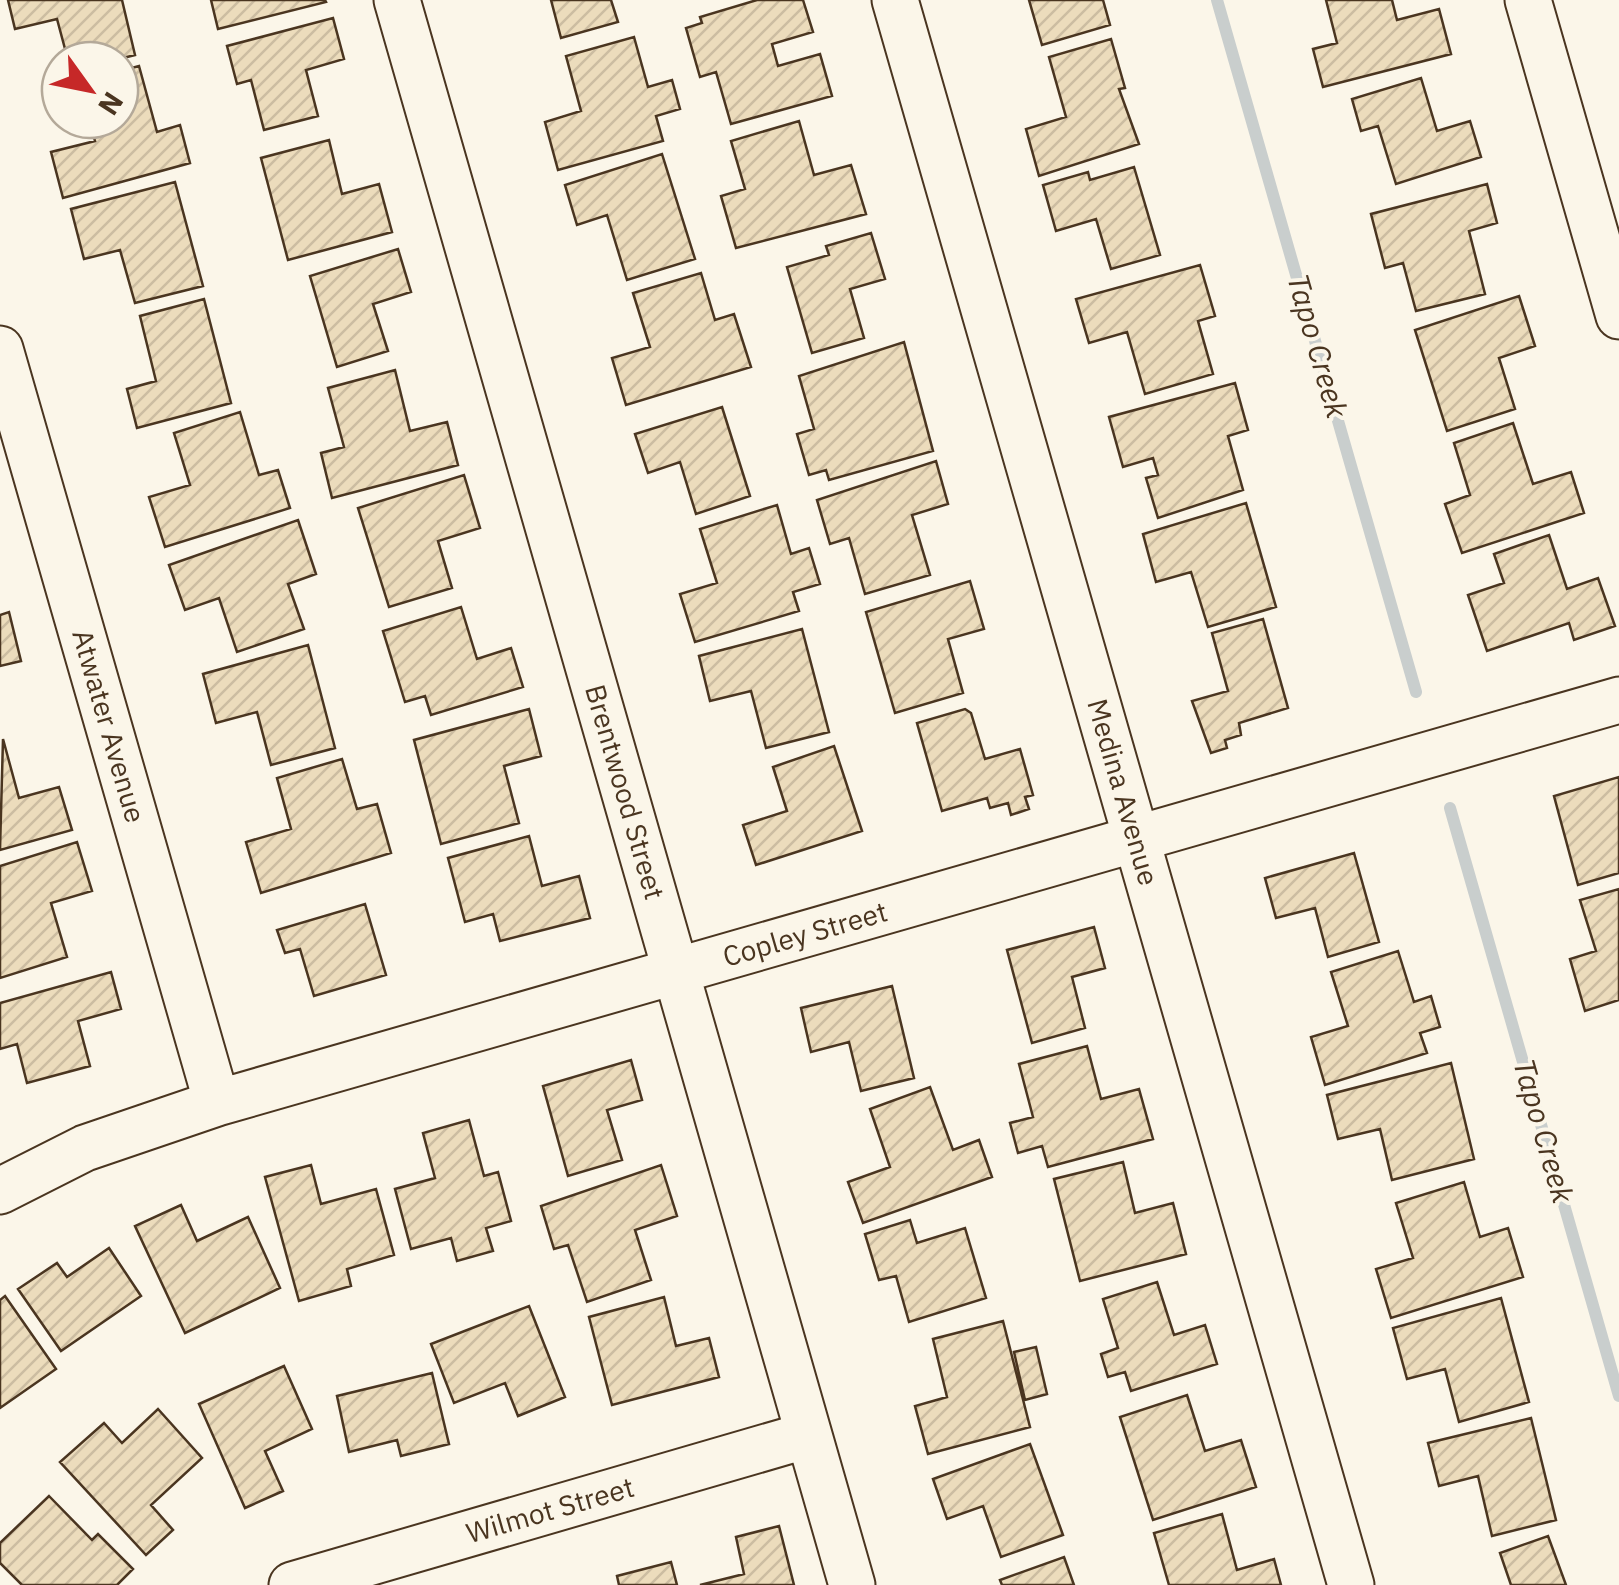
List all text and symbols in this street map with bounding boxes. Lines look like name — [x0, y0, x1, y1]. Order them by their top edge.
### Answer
north arrow — [40, 40, 140, 140]
text: N — [90, 85, 132, 122]
water label: Tapo Creek — [1279, 269, 1358, 423]
street label: Atwater Avenue — [64, 625, 155, 827]
street label: Brentwood Street — [577, 680, 674, 904]
street label: Medina Avenue — [1079, 694, 1168, 889]
street label: Copley Street — [718, 892, 891, 975]
water label: Tapo Creek — [1505, 1054, 1584, 1208]
street label: Wilmot Street — [462, 1468, 638, 1551]

